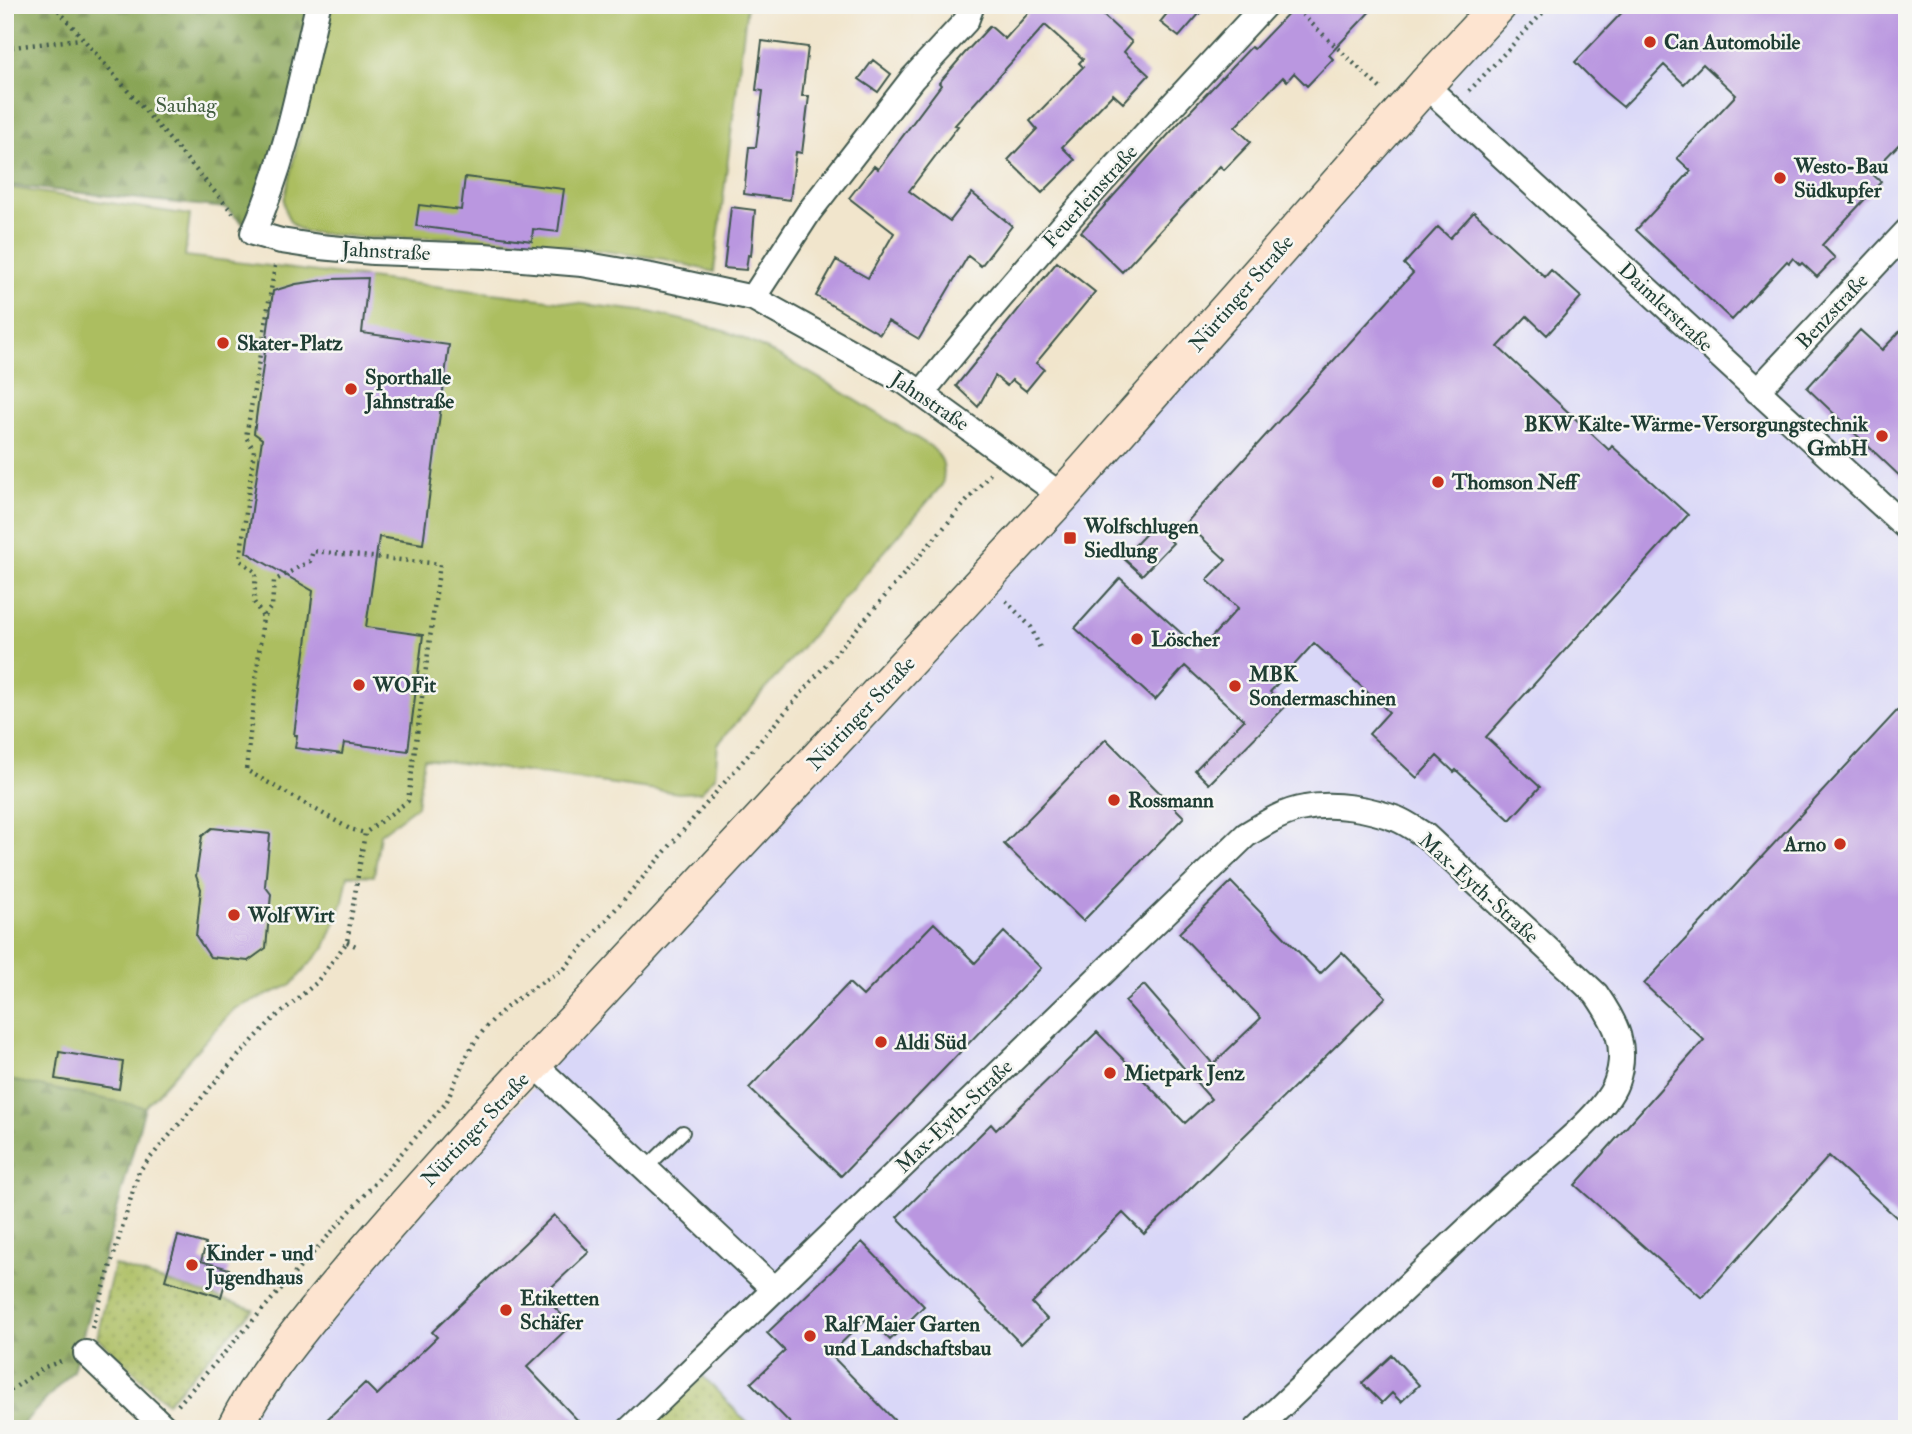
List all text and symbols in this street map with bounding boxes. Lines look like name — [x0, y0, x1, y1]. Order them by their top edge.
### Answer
place label: Can Automobile — [1664, 29, 1801, 56]
marker: Can Automobile — [1642, 34, 1658, 50]
park label: Sauhag — [155, 92, 217, 119]
street label: Feuerleinstraße — [1037, 139, 1144, 254]
place label: Westo-Bau Südkupfer — [1793, 153, 1889, 204]
marker: Westo-Bau Südkupfer — [1772, 170, 1788, 186]
street label: Nürtinger Straße — [1183, 229, 1300, 358]
street label: Jahnstraße — [340, 236, 431, 267]
street label: Daimlerstraße — [1613, 257, 1719, 358]
street label: Benzstraße — [1790, 268, 1874, 355]
place label: Skater-Platz — [237, 330, 344, 357]
marker: Skater-Platz — [215, 335, 231, 351]
place label: Sporthalle Jahnstraße — [364, 364, 454, 415]
street label: Jahnstraße — [884, 365, 974, 438]
marker: Sporthalle Jahnstraße — [343, 381, 359, 397]
place label: BKW Kälte-Wärme-Versorgungstechnik GmbH — [1524, 411, 1869, 462]
marker: BKW Kälte-Wärme-Versorgungstechnik GmbH — [1874, 428, 1890, 444]
place label: Thomson Neff — [1451, 469, 1581, 496]
marker: Thomson Neff — [1430, 474, 1446, 490]
place label: Wolfschlugen Siedlung — [1083, 513, 1199, 564]
marker: Wolfschlugen Siedlung — [1062, 530, 1078, 546]
place label: Löscher — [1151, 626, 1221, 653]
marker: Löscher — [1129, 631, 1145, 647]
street label: Nürtinger Straße — [801, 650, 921, 776]
place label: MBK Sondermaschinen — [1248, 661, 1396, 712]
place label: WOFit — [372, 672, 436, 699]
marker: WOFit — [351, 677, 367, 693]
marker: MBK Sondermaschinen — [1227, 678, 1243, 694]
place label: Rossmann — [1128, 787, 1214, 814]
marker: Rossmann — [1106, 792, 1122, 808]
street label: Max-Eyth-Straße — [1413, 827, 1545, 950]
place label: Arno — [1783, 831, 1826, 858]
marker: Arno — [1832, 836, 1848, 852]
place label: WolfWirt — [247, 902, 335, 929]
marker: WolfWirt — [226, 907, 242, 923]
place label: Aldi Süd — [894, 1029, 967, 1056]
marker: Aldi Süd — [873, 1034, 889, 1050]
street label: Max-Eyth-Straße — [890, 1053, 1019, 1179]
place label: Mietpark Jenz — [1123, 1060, 1246, 1087]
marker: Mietpark Jenz — [1102, 1065, 1118, 1081]
street label: Nürtinger Straße — [415, 1066, 535, 1192]
place label: Kinder - und Jugendhaus — [205, 1240, 314, 1291]
marker: Kinder - und Jugendhaus — [184, 1257, 200, 1273]
place label: Etiketten Schäfer — [520, 1285, 599, 1336]
marker: Etiketten Schäfer — [498, 1302, 514, 1318]
place label: Ralf Maier Garten und Landschaftsbau — [823, 1311, 991, 1362]
marker: Ralf Maier Garten und Landschaftsbau — [802, 1328, 818, 1344]

